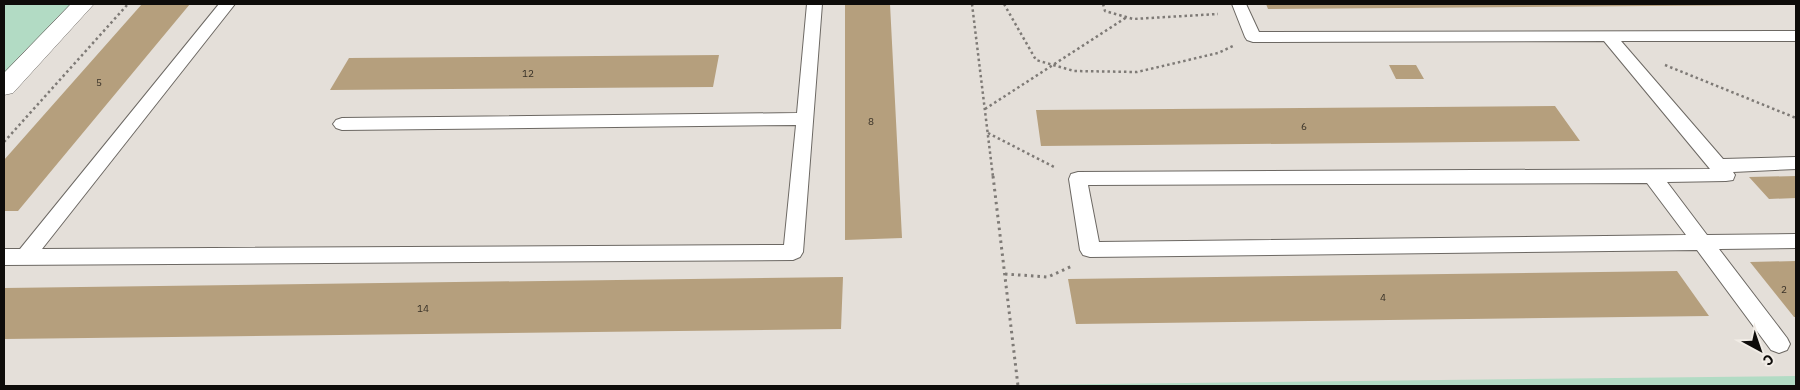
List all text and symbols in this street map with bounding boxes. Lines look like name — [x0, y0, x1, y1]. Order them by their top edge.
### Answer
house number: 12 — [522, 67, 534, 80]
house number: 5 — [96, 76, 102, 89]
house number: 8 — [868, 115, 874, 128]
house number: 6 — [1301, 120, 1307, 133]
house number: 2 — [1781, 283, 1787, 296]
house number: 4 — [1380, 291, 1386, 304]
house number: 14 — [417, 302, 429, 315]
north arrow — [1735, 325, 1785, 375]
text: С — [1759, 350, 1778, 370]

